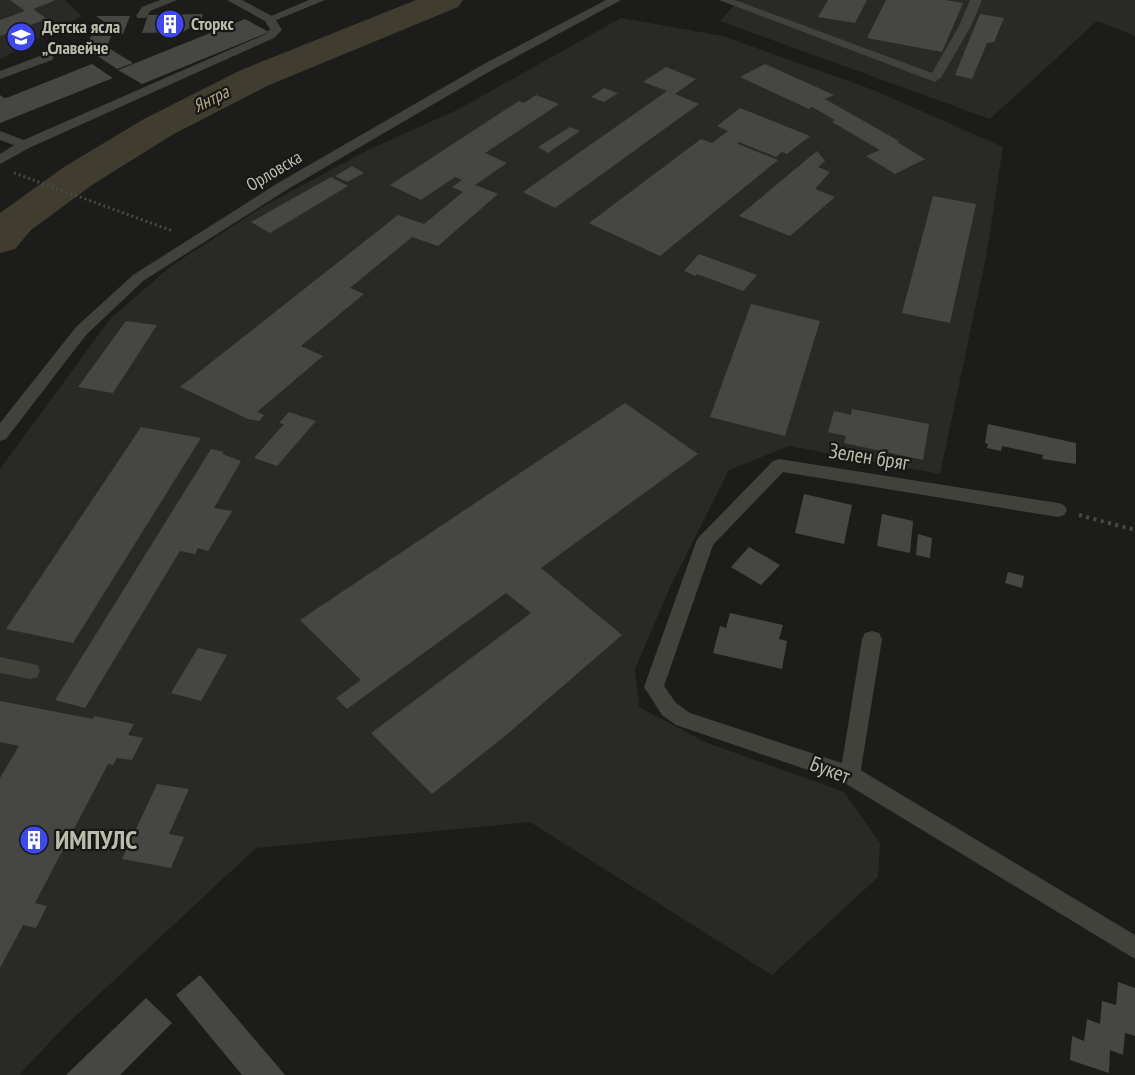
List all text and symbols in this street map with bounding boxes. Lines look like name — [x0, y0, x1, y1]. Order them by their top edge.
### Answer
building icon: Сторкс — [154, 8, 186, 40]
place label: Сторкс — [191, 12, 234, 35]
place label: Детска ясла „Славейче — [42, 15, 120, 59]
school or university icon: Детска ясла „Славейче — [5, 21, 37, 53]
water label: Янтра — [189, 80, 233, 117]
street label: Орловска — [242, 145, 306, 196]
street label: Зелен бряг — [827, 437, 912, 476]
street label: Букет — [806, 750, 854, 790]
place label: ИМПУЛС — [55, 823, 137, 856]
building icon: ИМПУЛС — [18, 824, 50, 856]

